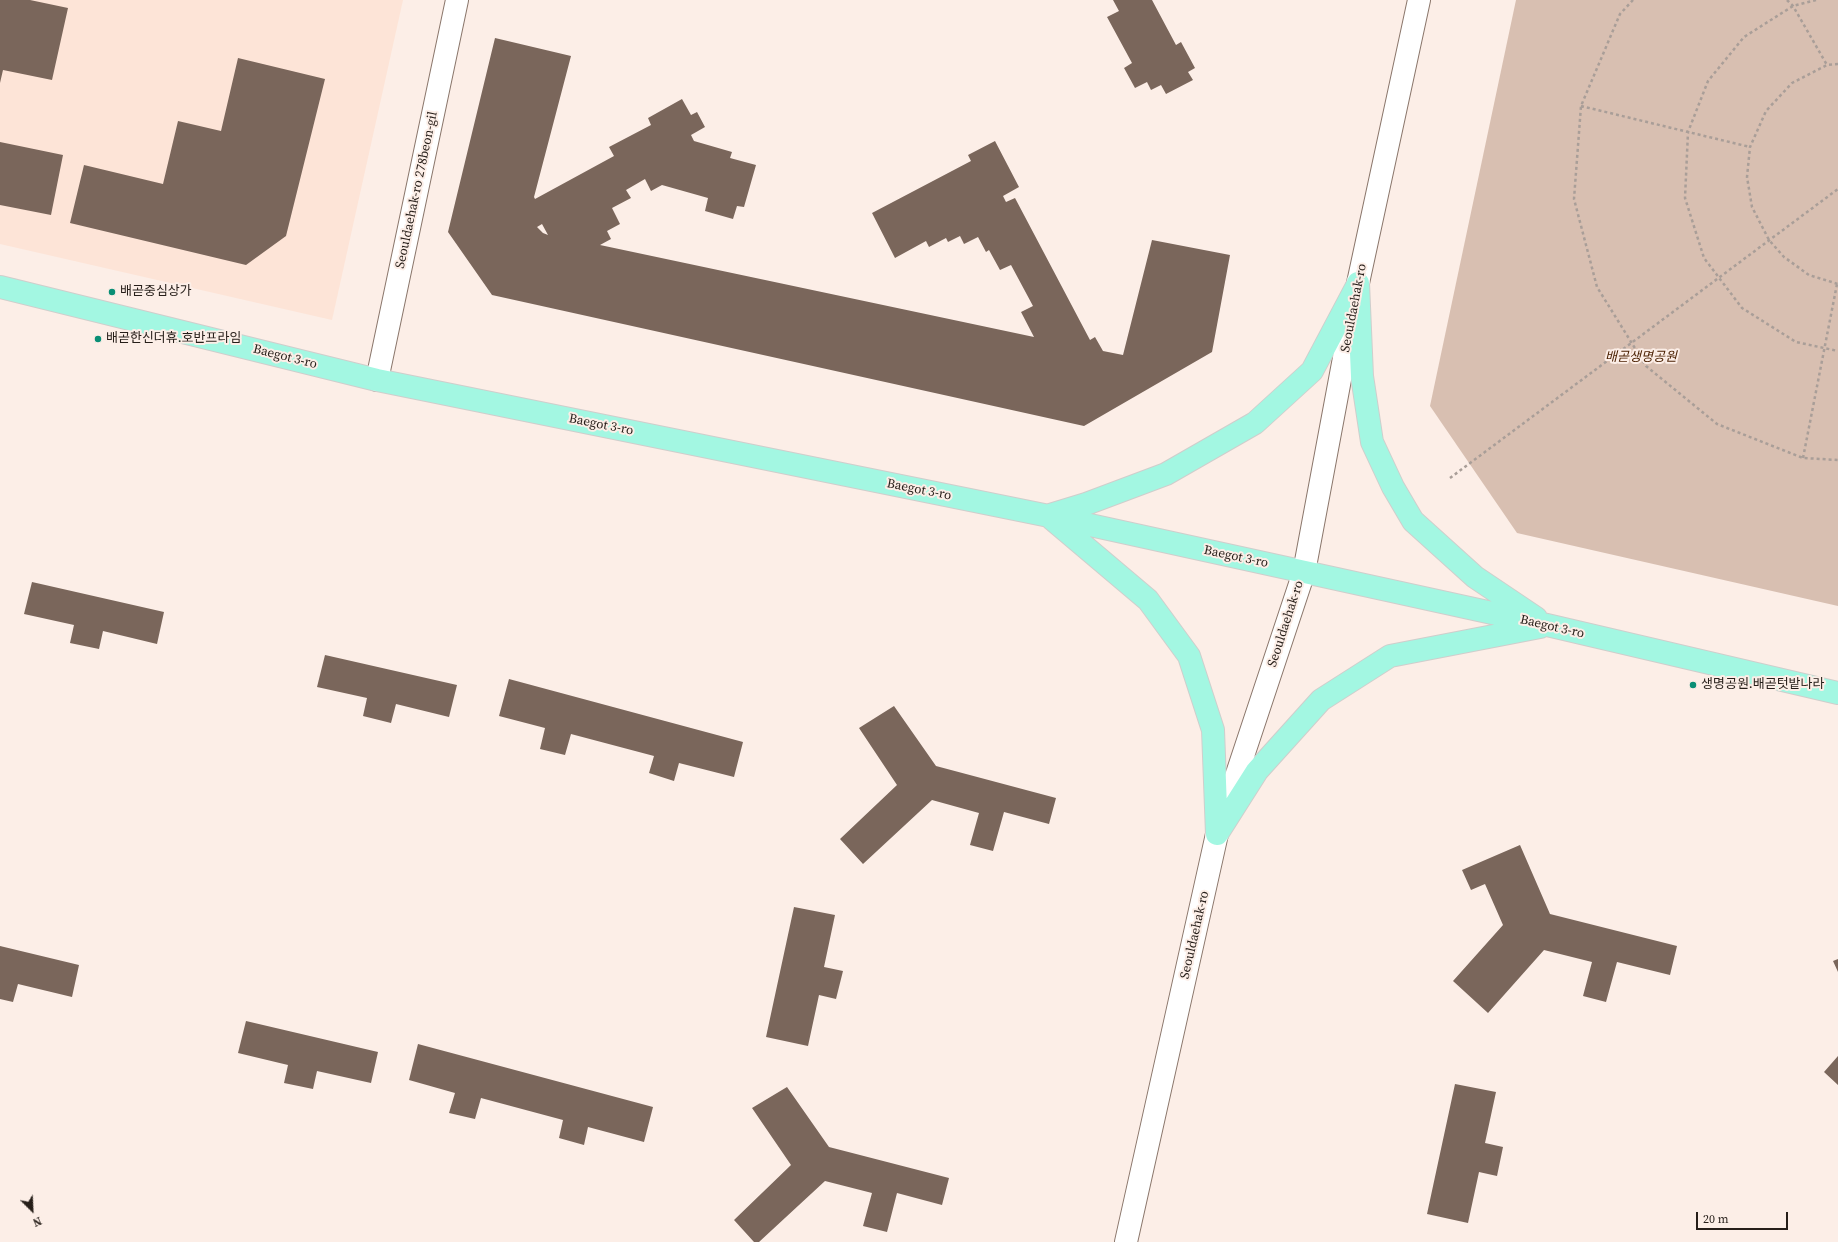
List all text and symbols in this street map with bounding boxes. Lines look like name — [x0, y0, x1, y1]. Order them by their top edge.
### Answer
street label: Seouldaehak-ro 278beon-gil — [393, 110, 441, 270]
street label: Seouldaehak-ro — [1338, 262, 1370, 354]
place label: 배곧중심상가 — [120, 284, 192, 300]
marker: 배곧중심상가 — [107, 287, 117, 297]
place label: 배곧한신더휴.호반프라임 — [106, 331, 241, 347]
marker: 배곧한신더휴.호반프라임 — [93, 334, 103, 344]
street label: Baegot 3-ro — [251, 342, 319, 372]
park label: 배곧생명공원 — [1605, 350, 1677, 366]
street label: Baegot 3-ro — [567, 411, 635, 439]
street label: Baegot 3-ro — [885, 476, 953, 504]
street label: Baegot 3-ro — [1202, 543, 1270, 571]
street label: Seouldaehak-ro — [1265, 579, 1307, 669]
street label: Baegot 3-ro — [1518, 612, 1586, 642]
place label: 생명공원.배곧텃밭나라 — [1701, 677, 1824, 693]
marker: 생명공원.배곧텃밭나라 — [1688, 680, 1698, 690]
street label: Seouldaehak-ro — [1177, 889, 1213, 981]
north arrow — [12, 1190, 52, 1230]
scale bar — [1698, 1204, 1790, 1230]
text: 20 m — [1703, 1211, 1729, 1227]
text: N — [30, 1213, 44, 1230]

